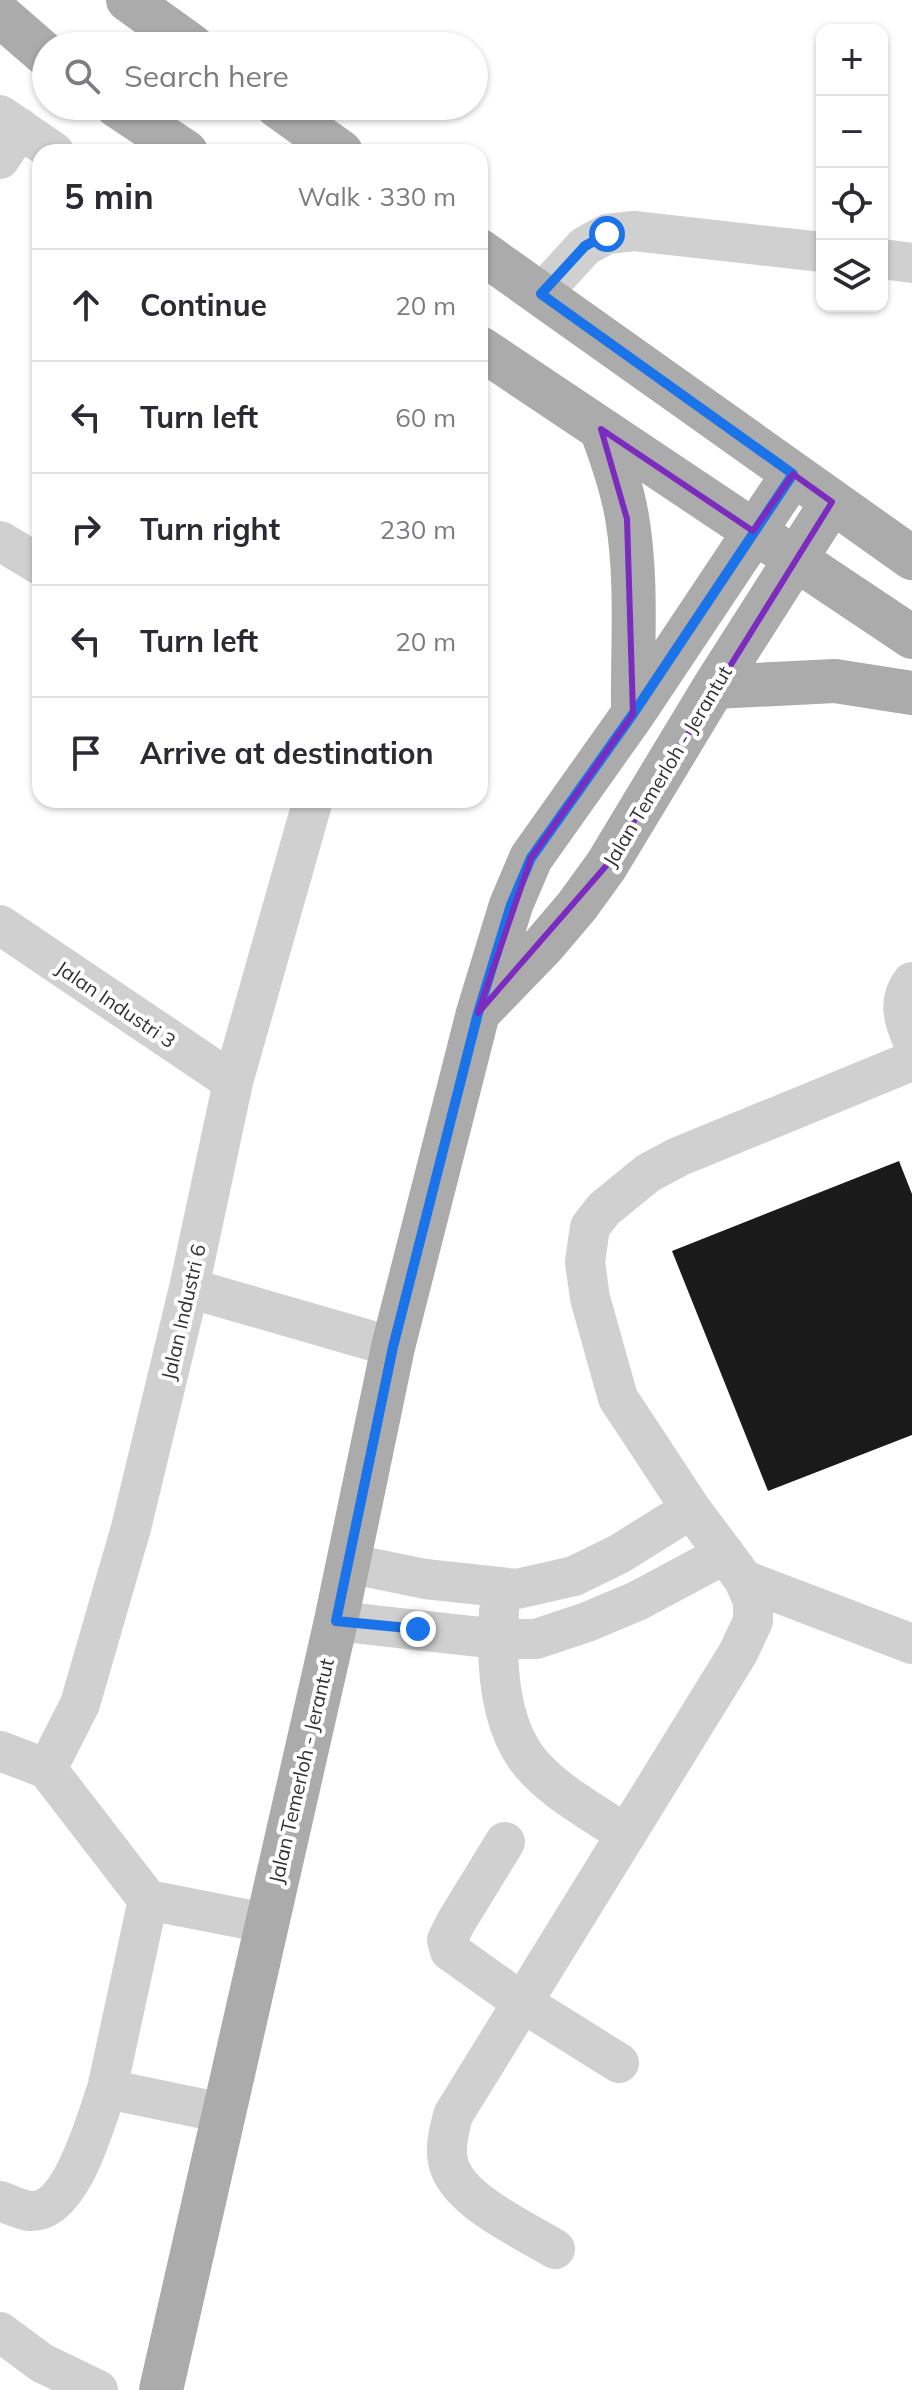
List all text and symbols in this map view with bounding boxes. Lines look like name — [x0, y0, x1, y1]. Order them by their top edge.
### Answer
map controls — [816, 24, 888, 312]
button: + — [816, 24, 888, 96]
search box — [32, 32, 488, 120]
icon: search — [60, 54, 104, 98]
text: Search here — [124, 57, 289, 95]
button: − — [816, 96, 888, 168]
button: locate — [816, 168, 888, 240]
text: 5 min — [64, 175, 154, 218]
text: Walk · 330 m — [297, 180, 456, 213]
route start — [589, 216, 625, 252]
button: layers — [816, 240, 888, 312]
icon: ahead — [64, 283, 108, 327]
text: Continue — [140, 286, 267, 324]
text: 20 m — [395, 289, 456, 322]
icon: left — [64, 395, 108, 439]
text: Turn left — [140, 398, 258, 436]
text: 60 m — [395, 401, 456, 434]
icon: right — [64, 507, 108, 551]
text: Turn right — [140, 510, 280, 548]
text: 230 m — [380, 513, 456, 546]
icon: left — [64, 619, 108, 663]
text: Turn left — [140, 622, 258, 660]
text: 20 m — [395, 625, 456, 658]
street label: Jalan Temerloh - Jerantut — [597, 661, 737, 871]
icon: arrive — [64, 731, 108, 775]
text: Arrive at destination — [140, 734, 434, 772]
street label: Jalan Industri 3 — [51, 955, 181, 1053]
street label: Jalan Industri 6 — [155, 1242, 211, 1382]
route end — [400, 1611, 436, 1647]
street label: Jalan Temerloh - Jerantut — [263, 1656, 339, 1886]

